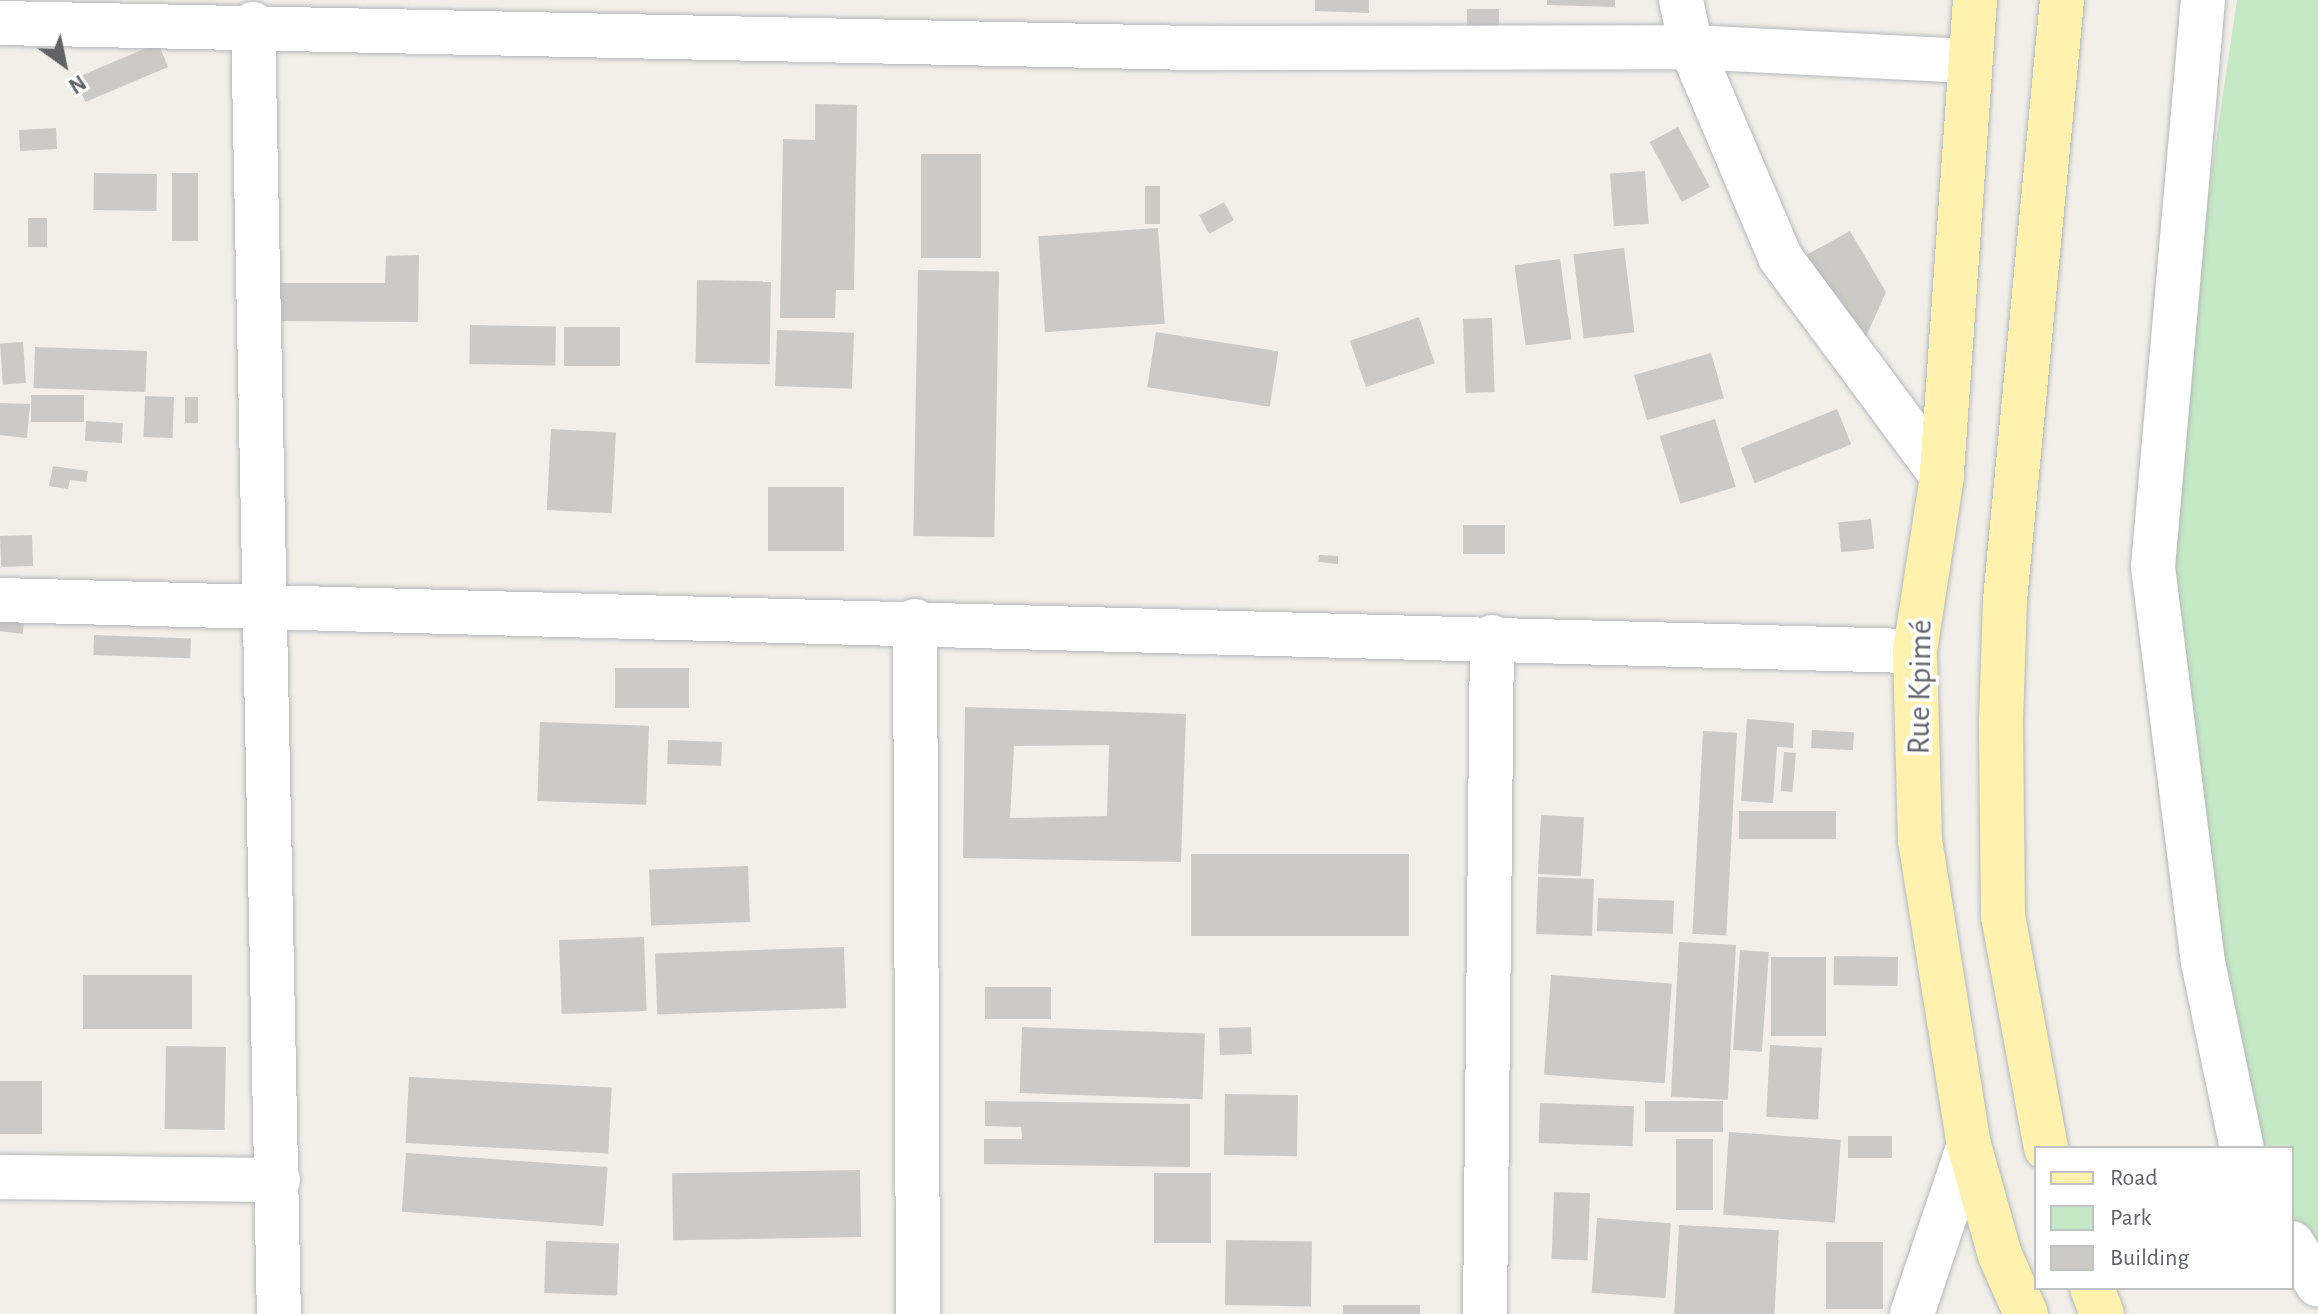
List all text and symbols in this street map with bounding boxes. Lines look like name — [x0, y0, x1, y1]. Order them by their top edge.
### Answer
north arrow — [24, 24, 104, 104]
text: N — [65, 71, 89, 98]
street label: Rue Kpimé — [1900, 619, 1940, 755]
legend — [2034, 1146, 2294, 1290]
text: Road — [2110, 1166, 2158, 1190]
text: Park — [2110, 1206, 2151, 1230]
text: Building — [2110, 1246, 2189, 1270]

